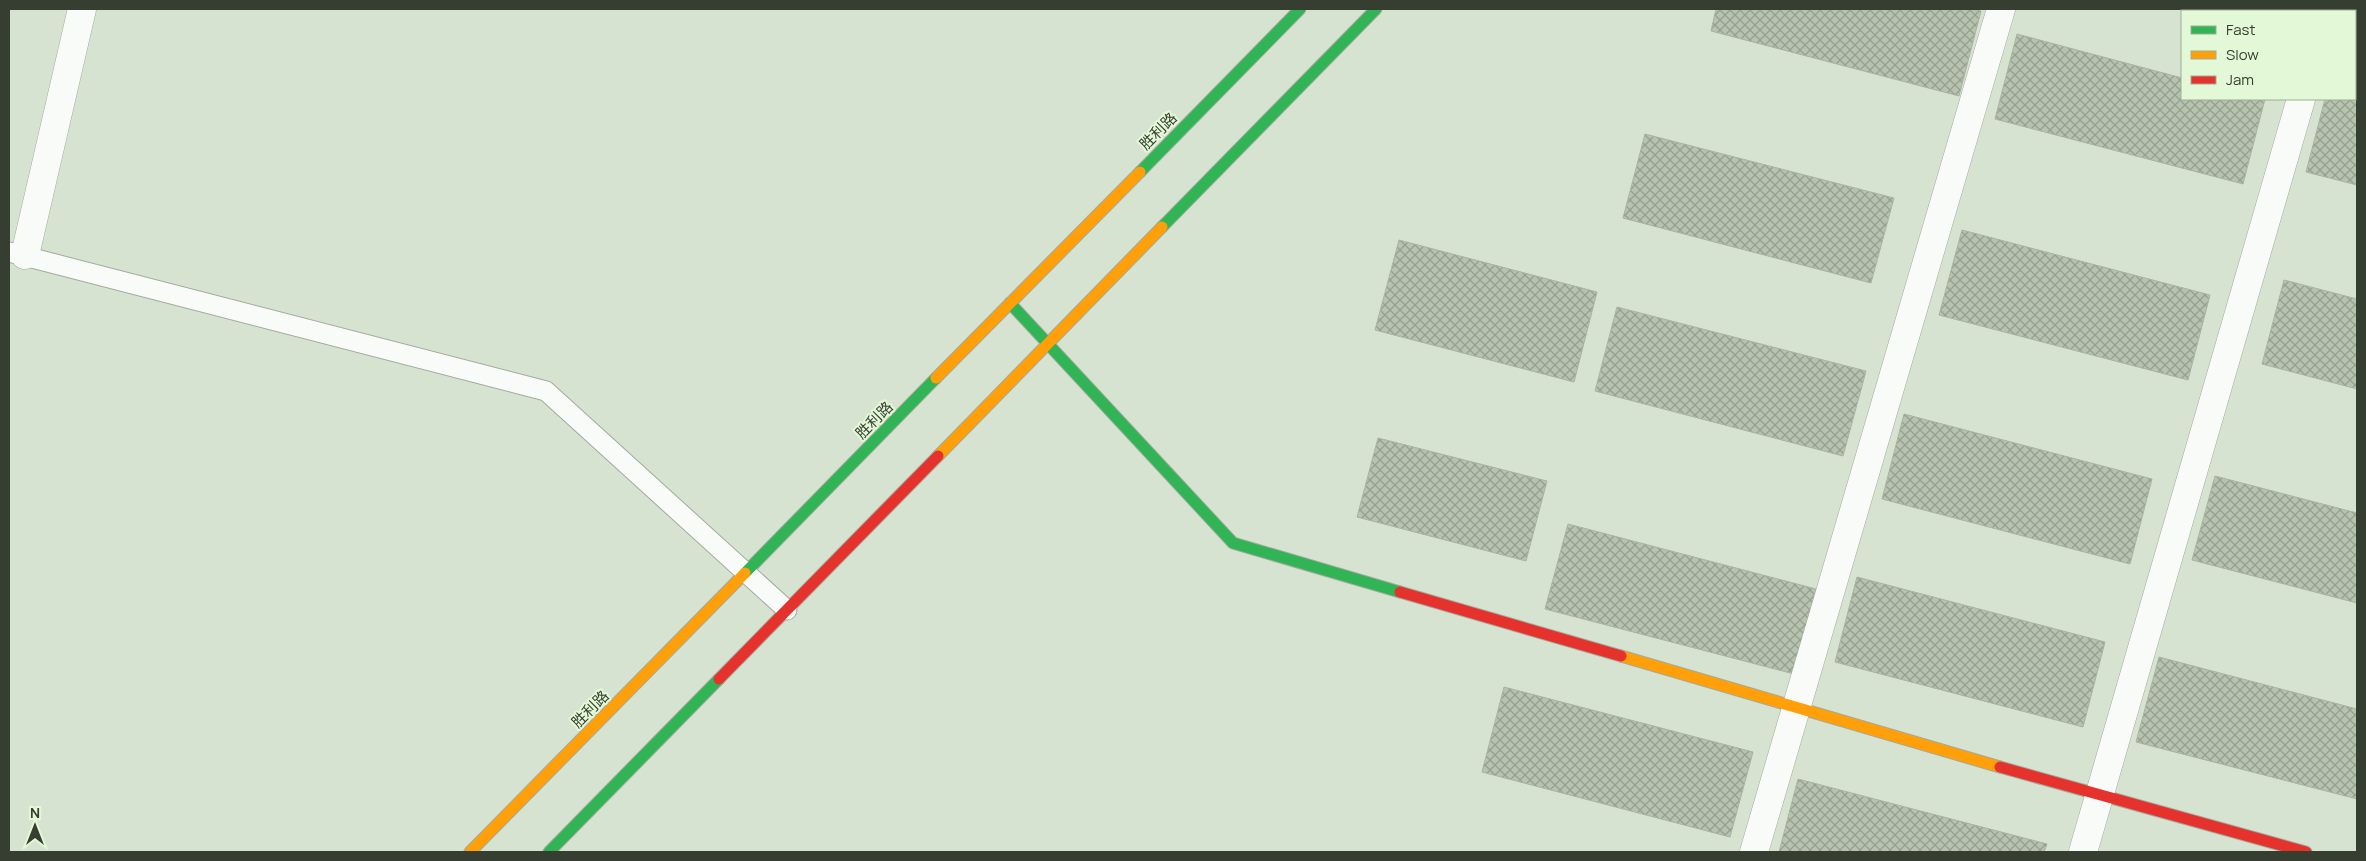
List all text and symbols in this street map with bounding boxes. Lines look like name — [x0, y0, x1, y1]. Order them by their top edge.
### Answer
legend — [2181, 10, 2356, 100]
text: Fast — [2226, 19, 2255, 40]
text: Slow — [2226, 44, 2259, 65]
text: Jam — [2226, 69, 2254, 90]
street label: 胜利路 — [1135, 108, 1181, 154]
street label: 胜利路 — [851, 397, 897, 443]
street label: 胜利路 — [567, 686, 613, 732]
north arrow — [10, 801, 60, 851]
text: N — [30, 803, 40, 822]

